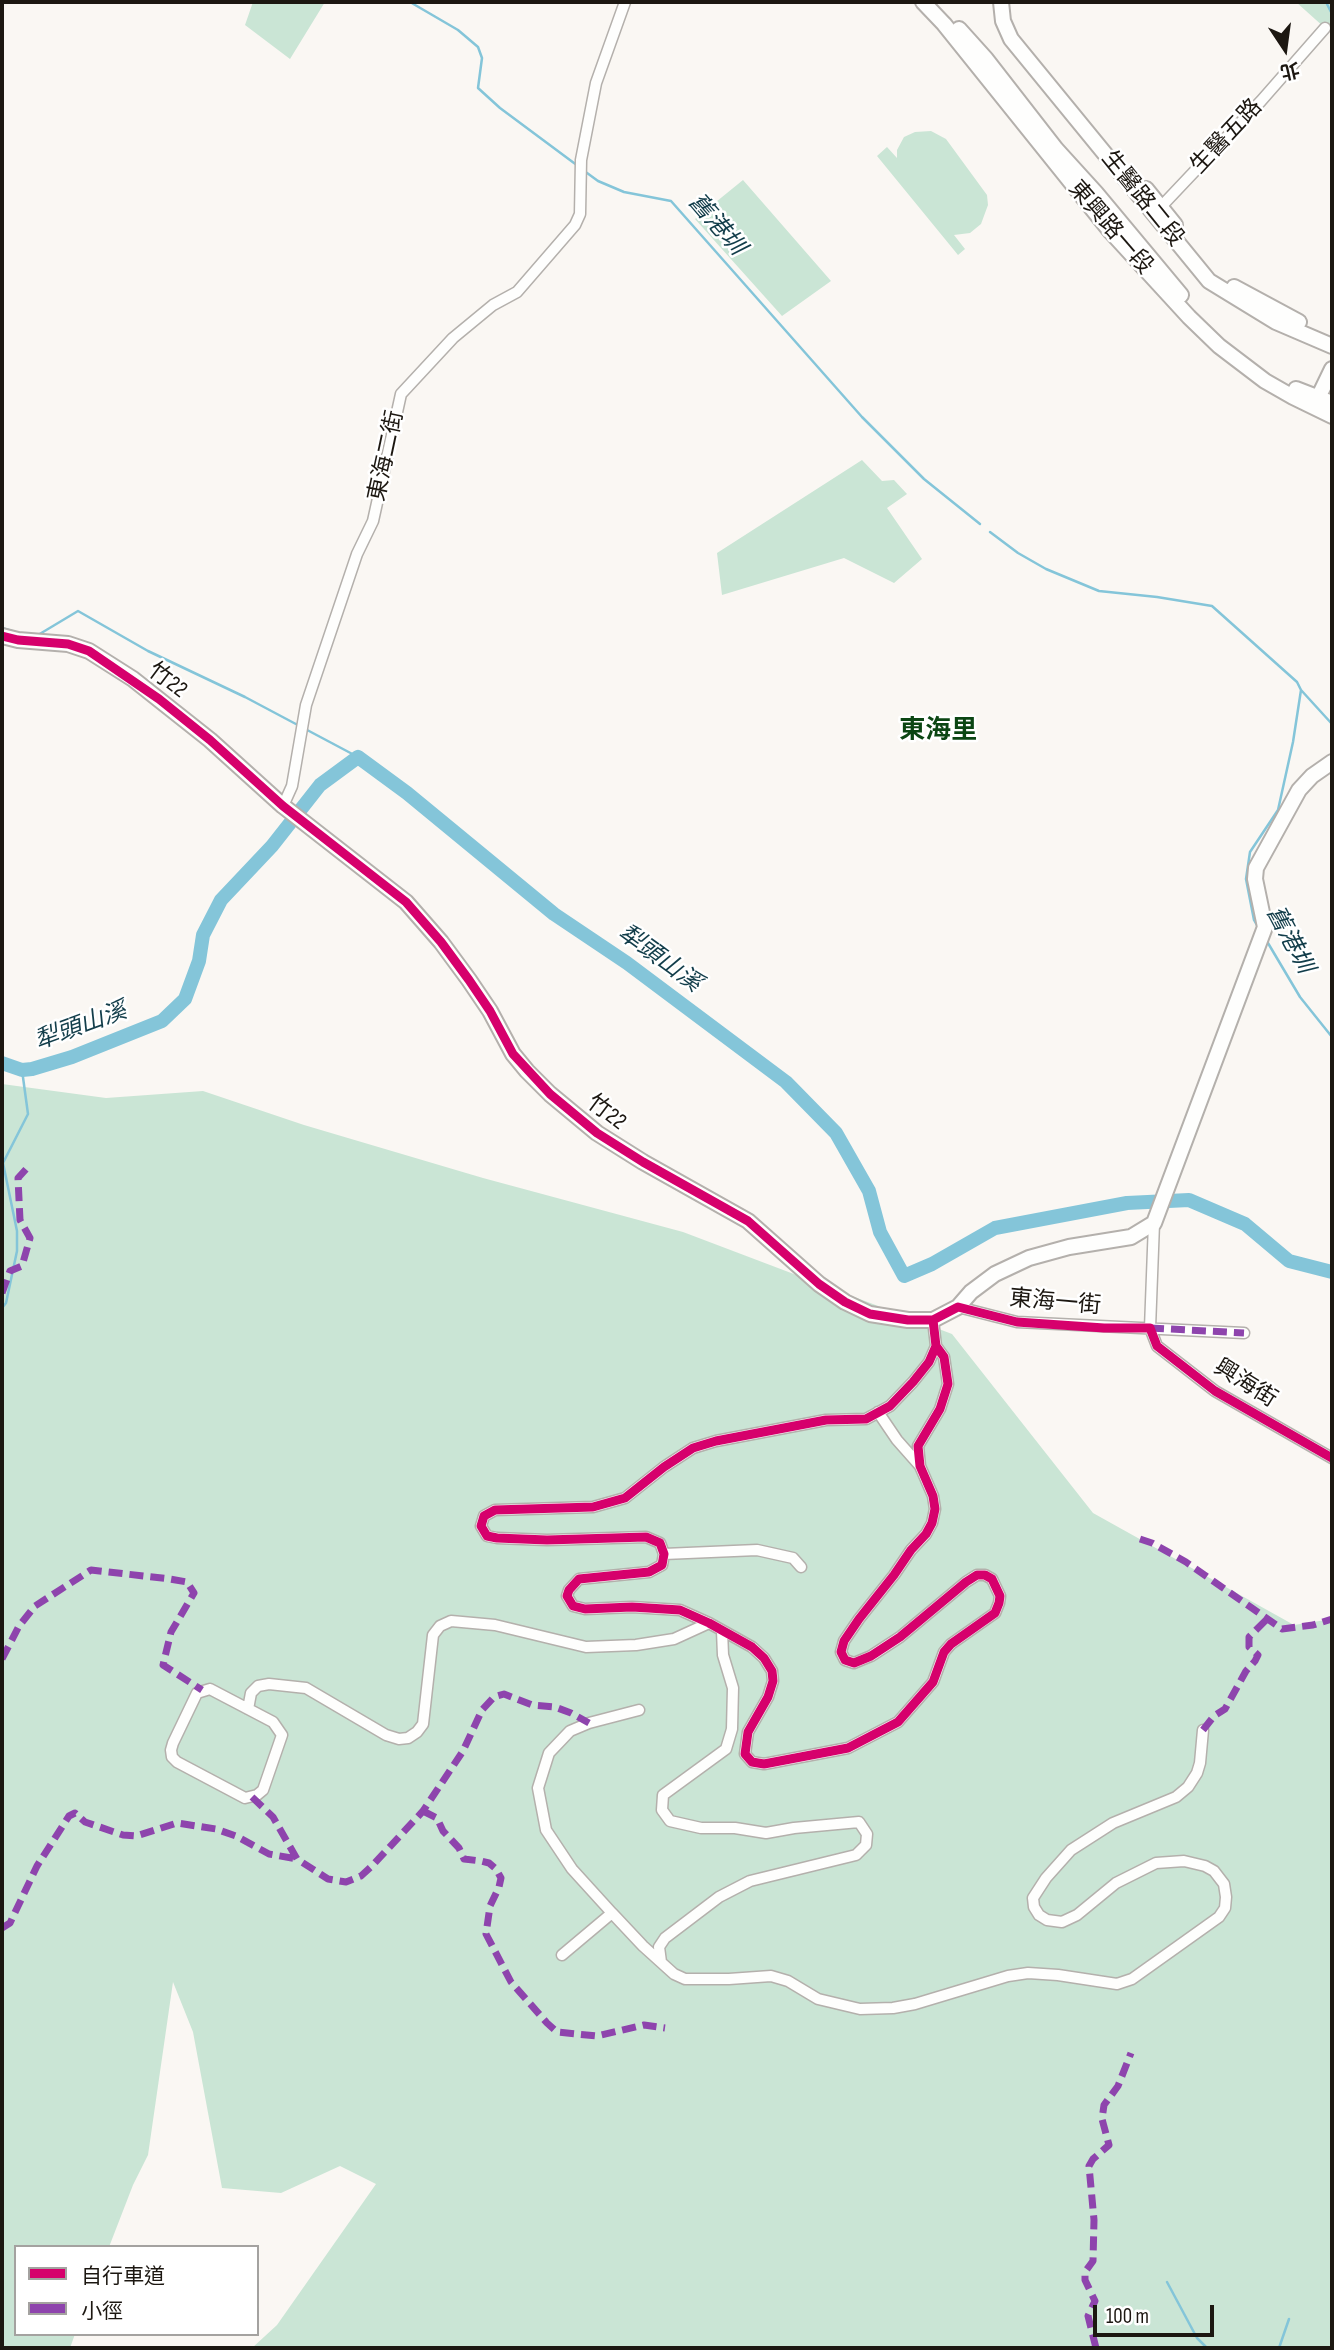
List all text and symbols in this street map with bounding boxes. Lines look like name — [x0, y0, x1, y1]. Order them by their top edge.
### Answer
north arrow — [1250, 14, 1320, 84]
text: 北 — [1278, 57, 1302, 83]
street label: 生醫五路 — [1186, 94, 1268, 180]
street label: 生醫路二段 — [1095, 146, 1189, 252]
street label: 東興路一段 — [1062, 176, 1158, 280]
water label: 舊港圳 — [682, 188, 750, 262]
street label: 東海二街 — [364, 408, 410, 504]
street label: 竹22 — [142, 657, 192, 705]
district label: 東海里 — [899, 715, 977, 747]
water label: 舊港圳 — [1259, 901, 1319, 979]
water label: 犁頭山溪 — [612, 919, 706, 999]
water label: 犁頭山溪 — [31, 997, 131, 1057]
street label: 竹22 — [581, 1089, 631, 1137]
street label: 東海一街 — [1008, 1285, 1102, 1321]
street label: 興海街 — [1208, 1354, 1282, 1414]
legend — [14, 2245, 259, 2336]
text: 自行車道 — [81, 2264, 165, 2289]
scale bar — [1096, 2290, 1217, 2334]
text: 小徑 — [81, 2299, 123, 2324]
text: 100 m — [1106, 2304, 1149, 2329]

